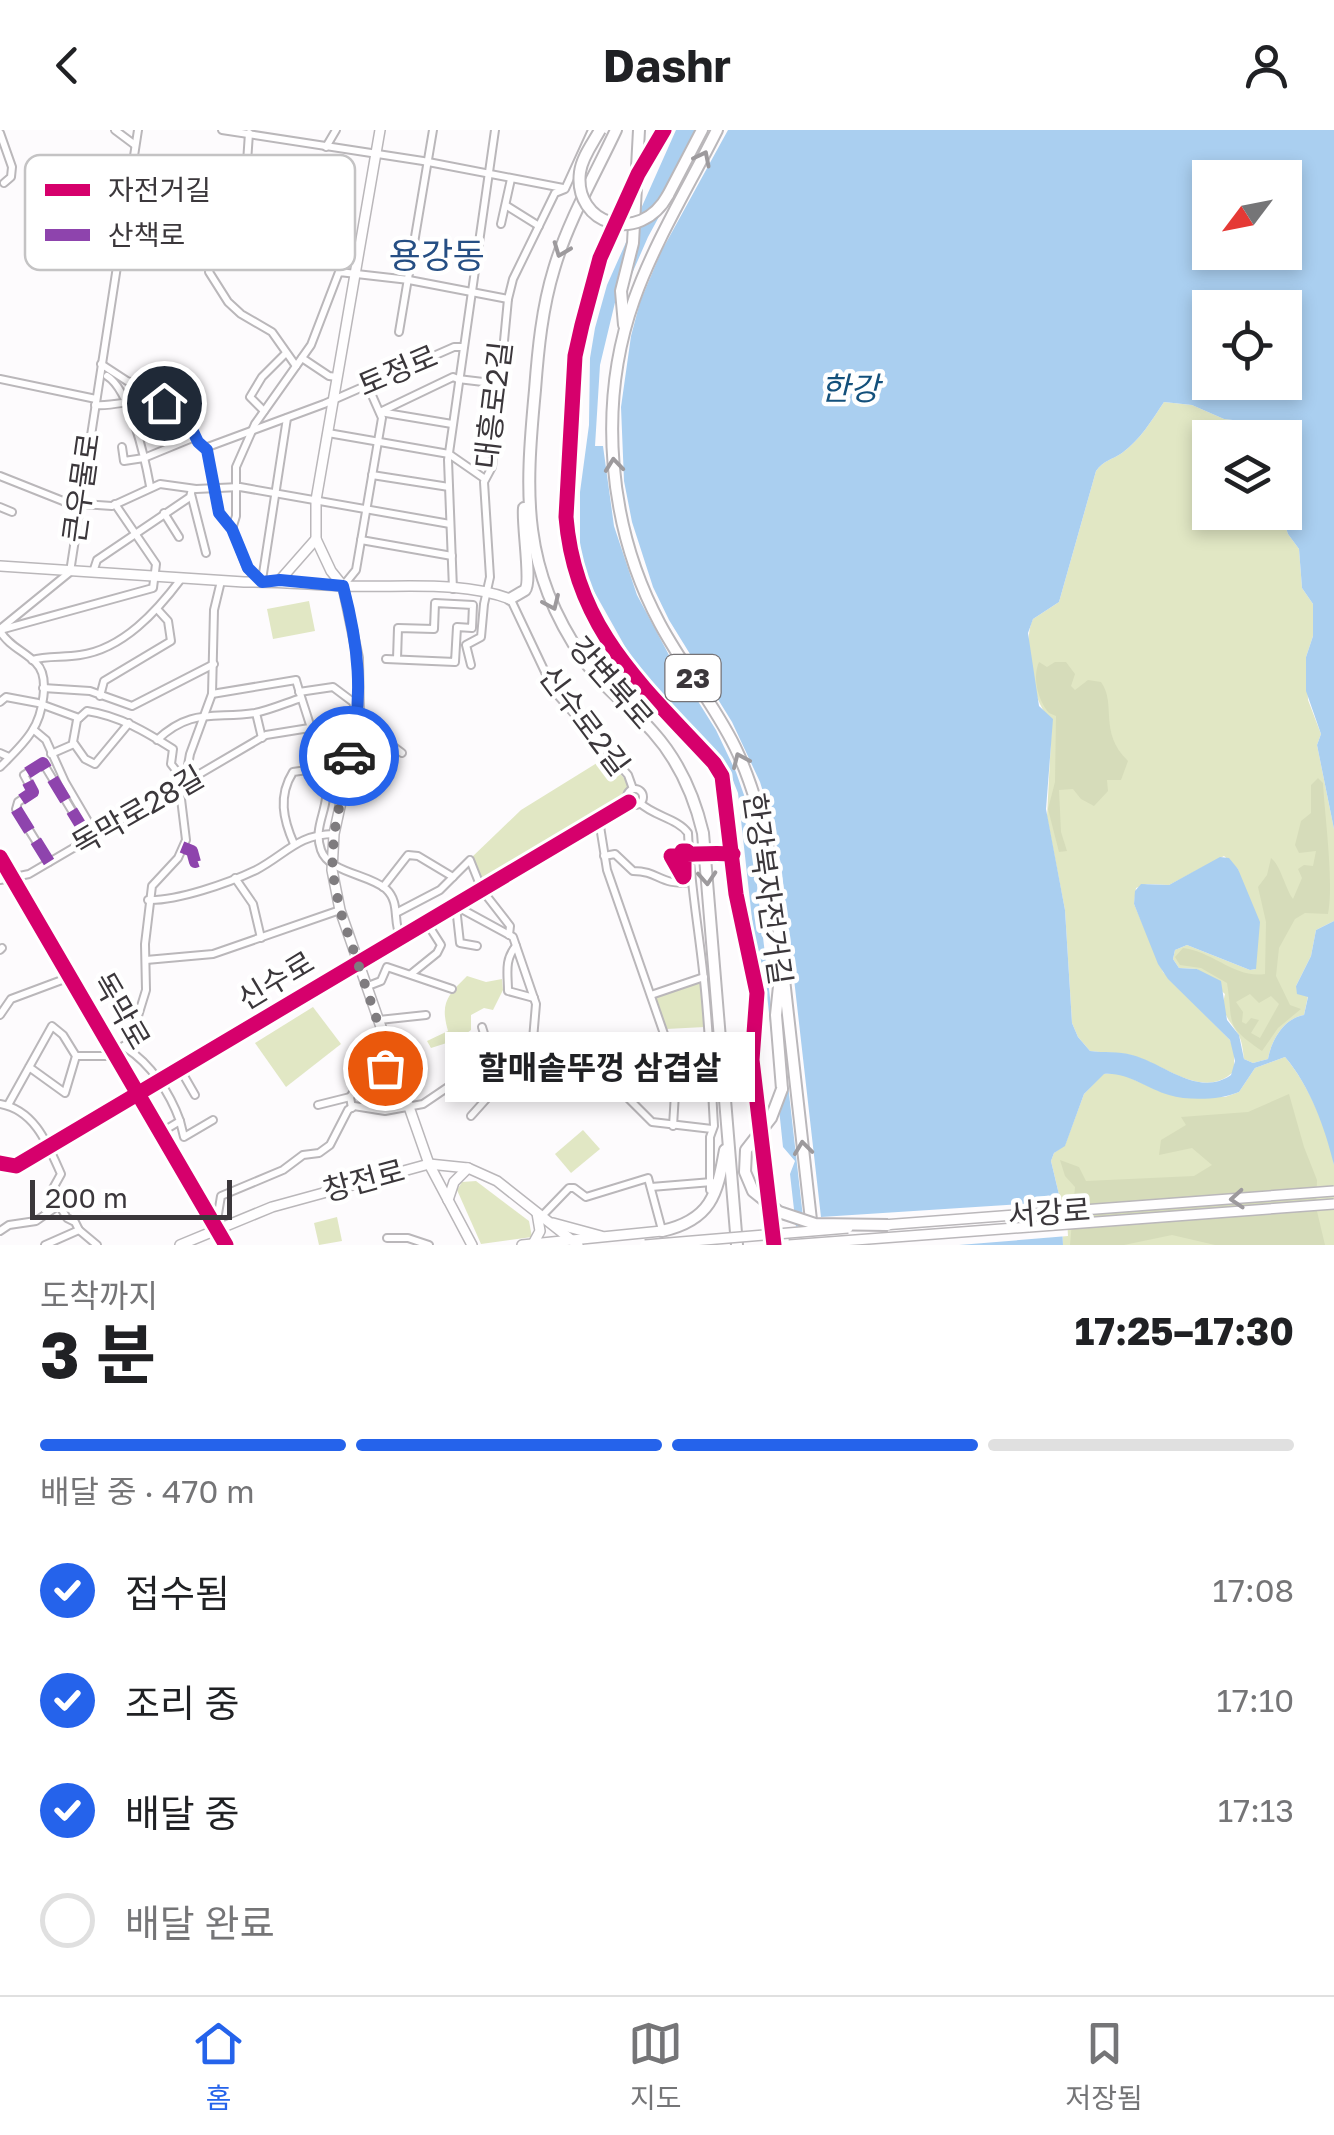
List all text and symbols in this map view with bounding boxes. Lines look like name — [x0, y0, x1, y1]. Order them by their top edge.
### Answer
icon: back — [40, 38, 95, 93]
text: Dashr — [603, 38, 731, 92]
icon: person — [1239, 38, 1294, 93]
one-way arrow — [691, 150, 711, 168]
legend — [25, 155, 355, 270]
north arrow — [1192, 160, 1302, 270]
map controls — [1192, 160, 1302, 530]
text: 자전거길 — [108, 173, 211, 206]
text: 산책로 — [108, 218, 185, 251]
district label: 용강동 — [389, 234, 485, 276]
one-way arrow — [552, 241, 573, 258]
button: locate — [1192, 290, 1302, 400]
street label: 토정로 — [352, 337, 443, 403]
street label: 대흥로2길 — [467, 339, 519, 471]
pin — [122, 361, 207, 446]
water label: 한강 — [821, 369, 884, 407]
icon: home — [137, 376, 192, 431]
button: layers — [1192, 420, 1302, 530]
street label: 큰우물로 — [56, 431, 107, 545]
one-way arrow — [604, 456, 626, 472]
one-way arrow — [540, 593, 560, 611]
street label: 강변북로 — [562, 629, 662, 736]
road number: 23 — [666, 655, 720, 701]
street label: 신수로2길 — [532, 659, 638, 782]
courier — [299, 706, 399, 806]
icon: car — [322, 729, 377, 784]
one-way arrow — [733, 752, 753, 770]
street label: 독막로28길 — [65, 758, 210, 862]
street label: 한강북자전거길 — [737, 791, 799, 987]
one-way arrow — [696, 871, 717, 887]
street label: 신수로 — [231, 943, 320, 1017]
street label: 독막로 — [86, 966, 158, 1055]
pin — [343, 1026, 428, 1111]
callout: 할매솥뚜껑 삼겹살 — [445, 1033, 755, 1103]
icon: bag — [358, 1041, 413, 1096]
text: 할매솥뚜껑 삼겹살 — [478, 1048, 722, 1086]
one-way arrow — [793, 1140, 814, 1156]
street label: 창전로 — [319, 1152, 408, 1208]
scale bar — [30, 1175, 232, 1220]
text: 200 m — [45, 1181, 128, 1214]
one-way arrow — [1228, 1187, 1244, 1209]
street label: 서강로 — [1006, 1191, 1091, 1233]
text: 도착까지 — [40, 1276, 158, 1314]
text: 17:25–17:30 — [1075, 1308, 1294, 1353]
text: 3 분 — [40, 1314, 156, 1392]
text: 배달 중 · 470 m — [40, 1472, 255, 1510]
icon: check — [40, 1563, 95, 1618]
text: 접수됨 — [125, 1570, 230, 1615]
text: 17:08 — [1213, 1571, 1294, 1609]
icon: check — [40, 1673, 95, 1728]
text: 조리 중 — [125, 1680, 239, 1725]
text: 17:10 — [1217, 1681, 1294, 1719]
icon: check — [40, 1783, 95, 1838]
text: 배달 중 — [125, 1790, 239, 1835]
text: 17:13 — [1218, 1791, 1294, 1829]
text: 배달 완료 — [125, 1900, 274, 1945]
tab: 홈 — [191, 2016, 246, 2116]
tab: 지도 — [628, 2016, 683, 2116]
tab: 저장됨 — [1066, 2016, 1143, 2116]

